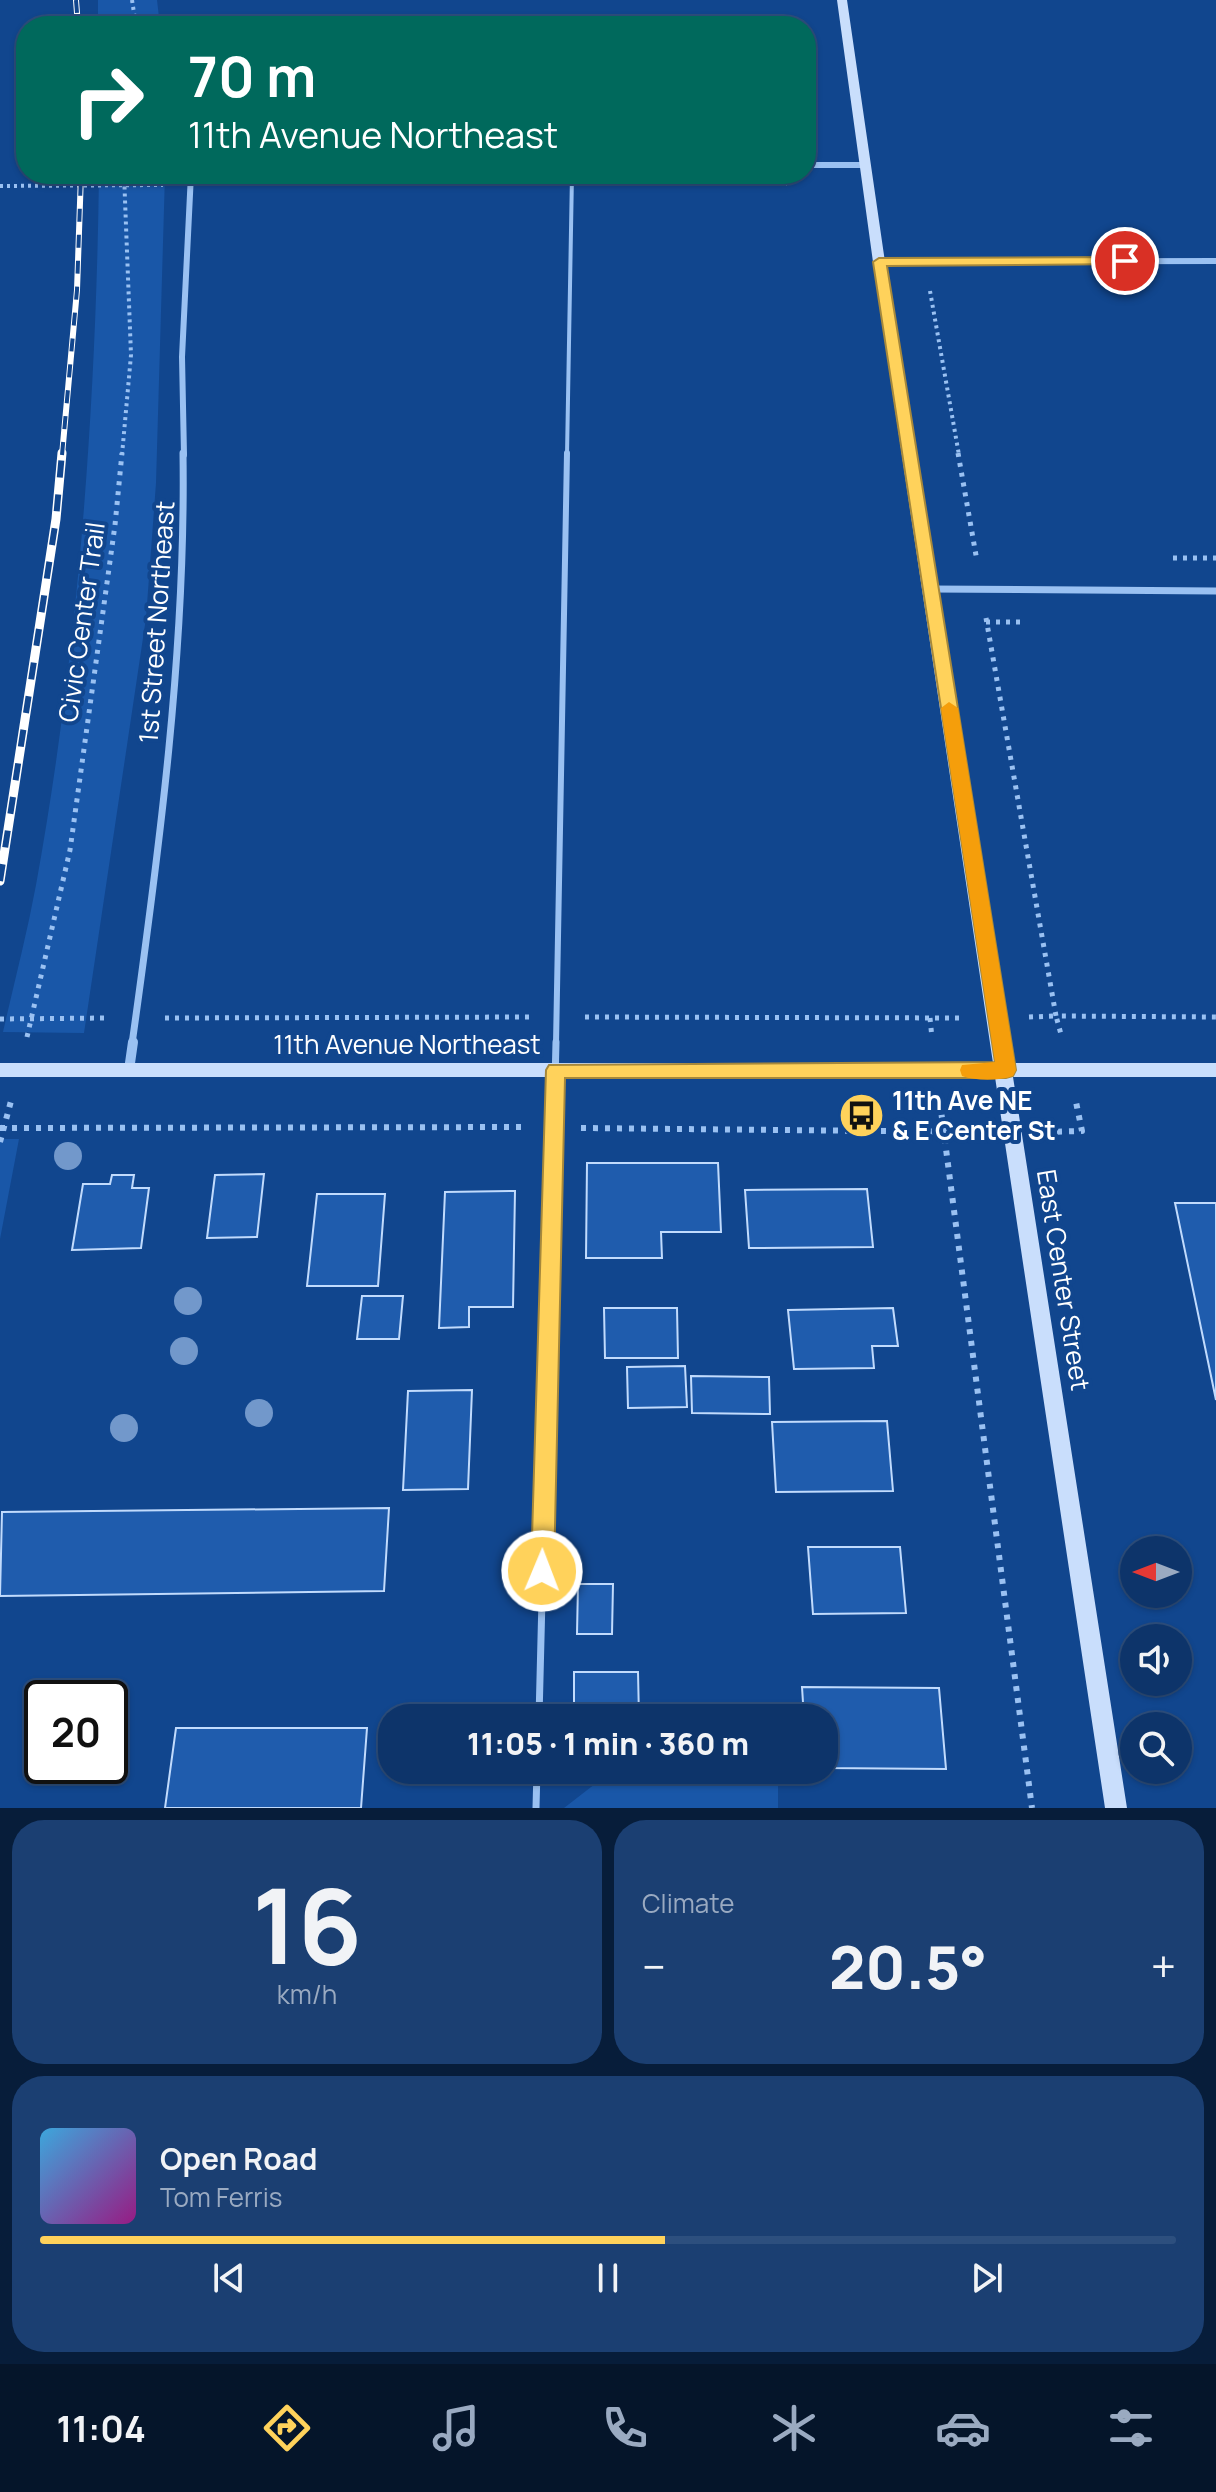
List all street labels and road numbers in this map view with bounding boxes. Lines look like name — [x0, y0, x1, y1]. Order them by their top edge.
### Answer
street label: 1st Street Northeast — [130, 500, 182, 744]
street label: Civic Center Trail — [49, 520, 113, 724]
street label: 11th Avenue Northeast — [273, 1026, 541, 1062]
street label: East Center Street — [1029, 1167, 1099, 1393]

